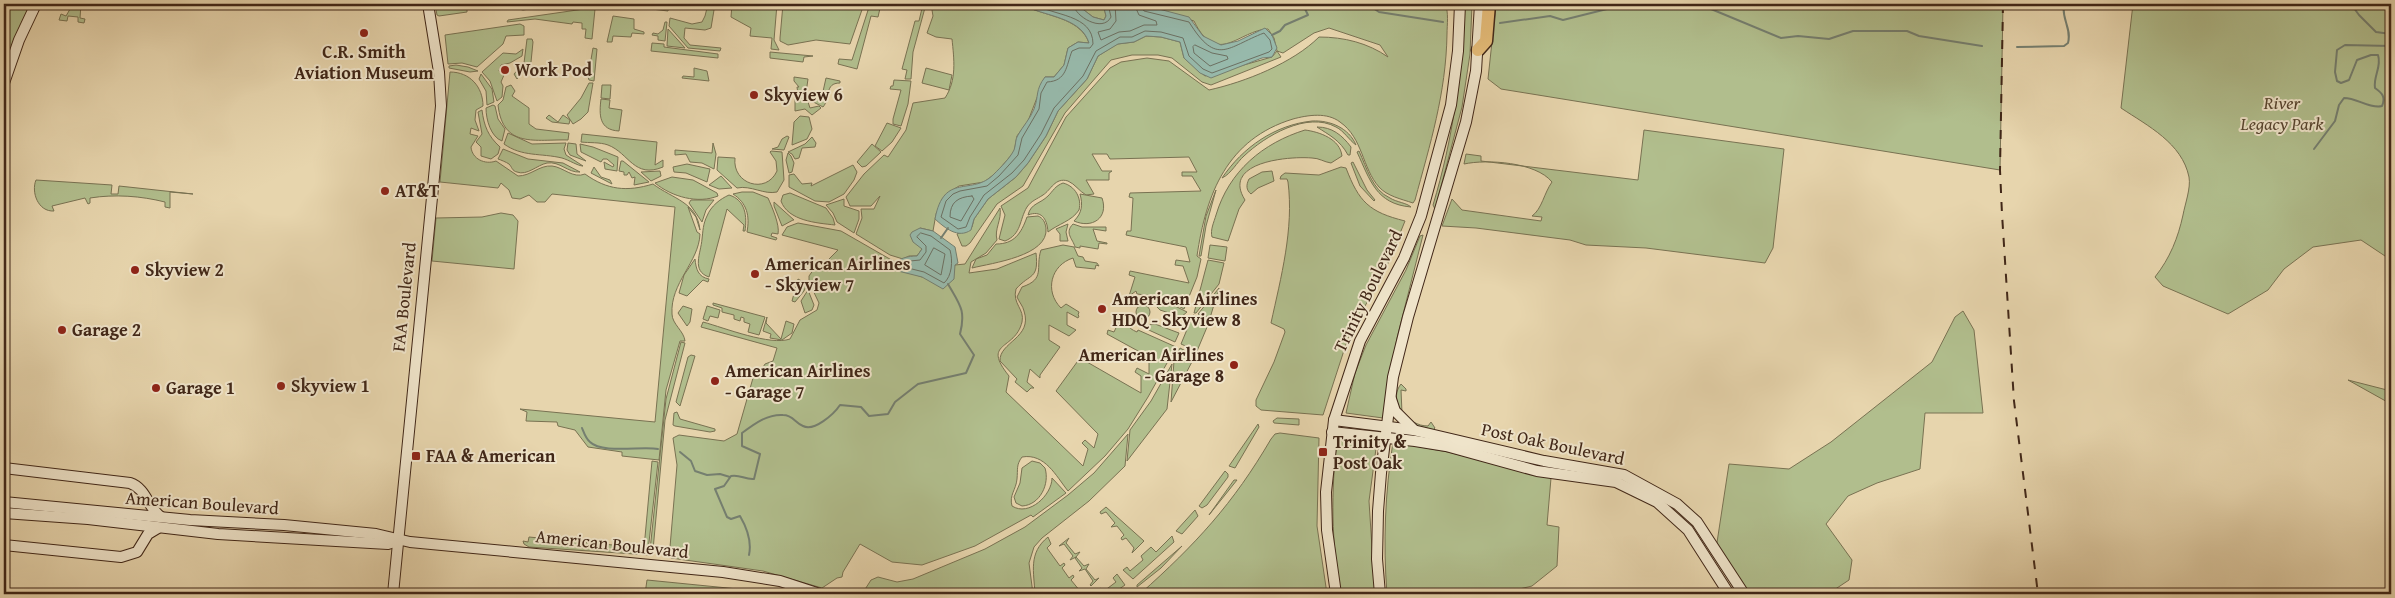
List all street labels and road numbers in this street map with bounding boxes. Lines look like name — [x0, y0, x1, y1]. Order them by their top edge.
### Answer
street label: Trinity Boulevard — [1326, 224, 1409, 357]
street label: FAA Boulevard — [384, 241, 423, 353]
street label: Post Oak Boulevard — [1479, 415, 1627, 472]
street label: American Boulevard — [124, 484, 280, 521]
street label: American Boulevard — [534, 522, 690, 565]

